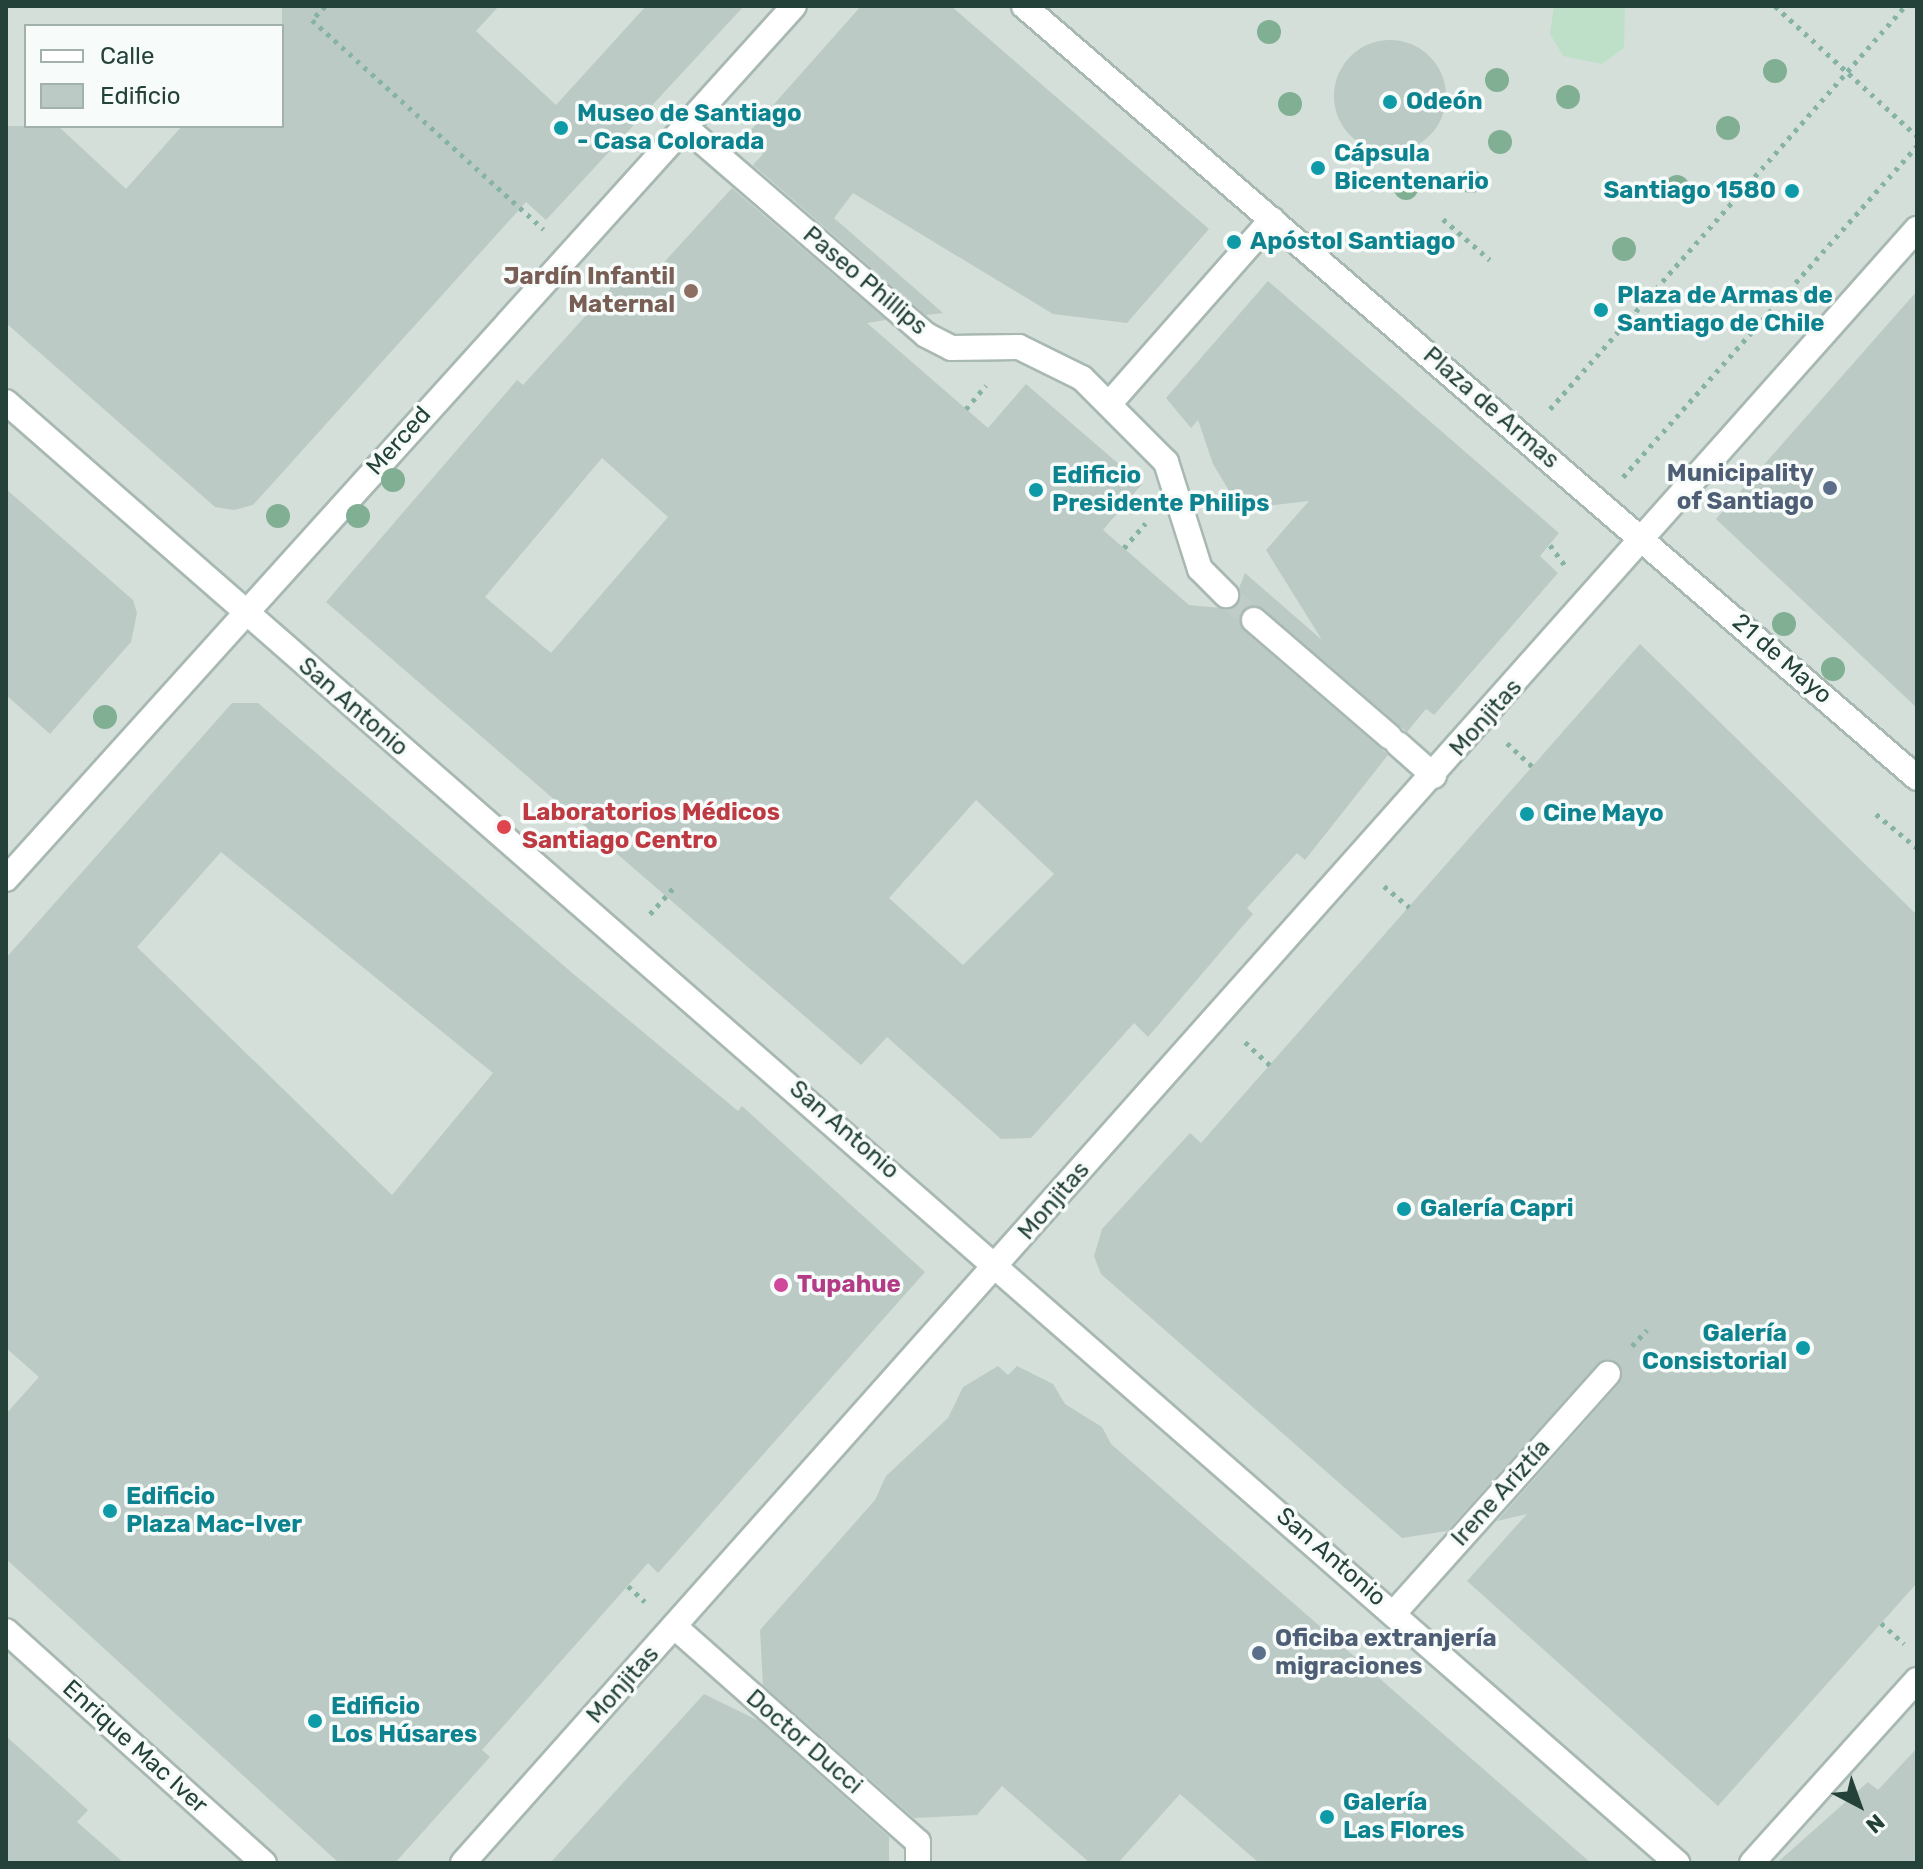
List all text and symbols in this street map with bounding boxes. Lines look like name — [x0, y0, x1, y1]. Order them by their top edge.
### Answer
legend — [24, 24, 284, 128]
text: Calle — [100, 42, 154, 70]
text: Edificio — [100, 82, 181, 110]
place label: Odeón — [1406, 88, 1483, 116]
marker: Odeón — [1381, 93, 1399, 111]
place label: Museo de Santiago - Casa Colorada — [577, 100, 802, 156]
marker: Museo de Santiago - Casa Colorada — [552, 119, 570, 137]
place label: Cápsula Bicentenario — [1334, 140, 1489, 196]
marker: Cápsula Bicentenario — [1309, 159, 1327, 177]
place label: Santiago 1580 — [1603, 177, 1776, 205]
marker: Santiago 1580 — [1783, 182, 1801, 200]
street label: Paseo Phillips — [797, 221, 933, 341]
place label: Apóstol Santiago — [1250, 228, 1456, 256]
marker: Apóstol Santiago — [1225, 233, 1243, 251]
place label: Jardín Infantil Maternal — [504, 263, 675, 319]
marker: Jardín Infantil Maternal — [682, 282, 700, 300]
place label: Plaza de Armas de Santiago de Chile — [1617, 282, 1833, 338]
marker: Plaza de Armas de Santiago de Chile — [1592, 301, 1610, 319]
street label: Plaza de Armas — [1417, 341, 1565, 475]
street label: Merced — [361, 401, 437, 481]
place label: Municipality of Santiago — [1667, 460, 1814, 516]
place label: Edificio Presidente Philips — [1052, 462, 1270, 518]
marker: Municipality of Santiago — [1821, 479, 1839, 497]
marker: Edificio Presidente Philips — [1027, 481, 1045, 499]
street label: 21 de Mayo — [1726, 608, 1838, 710]
street label: San Antonio — [292, 651, 414, 763]
street label: Monjitas — [1444, 673, 1528, 763]
place label: Laboratorios Médicos Santiago Centro — [522, 799, 780, 855]
place label: Cine Mayo — [1543, 800, 1664, 828]
marker: Cine Mayo — [1518, 805, 1536, 823]
marker: Laboratorios Médicos Santiago Centro — [493, 816, 515, 838]
street label: San Antonio — [783, 1074, 905, 1186]
street label: Monjitas — [1012, 1156, 1096, 1246]
place label: Galería Capri — [1420, 1195, 1574, 1223]
marker: Galería Capri — [1395, 1200, 1413, 1218]
place label: Tupahue — [797, 1271, 901, 1299]
marker: Tupahue — [772, 1276, 790, 1294]
place label: Galería Consistorial — [1642, 1320, 1787, 1376]
marker: Galería Consistorial — [1794, 1339, 1812, 1357]
street label: Irene Ariztía — [1445, 1433, 1557, 1553]
place label: Edificio Plaza Mac-Iver — [126, 1483, 302, 1539]
street label: San Antonio — [1270, 1501, 1392, 1613]
marker: Edificio Plaza Mac-Iver — [101, 1502, 119, 1520]
place label: Oficiba extranjería migraciones — [1275, 1625, 1497, 1681]
street label: Monjitas — [581, 1640, 665, 1730]
marker: Oficiba extranjería migraciones — [1250, 1644, 1268, 1662]
street label: Enrique Mac Iver — [56, 1674, 214, 1820]
street label: Doctor Ducci — [740, 1684, 868, 1800]
place label: Edificio Los Húsares — [331, 1693, 477, 1749]
marker: Edificio Los Húsares — [306, 1712, 324, 1730]
north arrow — [1819, 1765, 1899, 1845]
place label: Galería Las Flores — [1343, 1789, 1465, 1845]
marker: Galería Las Flores — [1318, 1808, 1336, 1826]
text: N — [1860, 1808, 1890, 1839]

